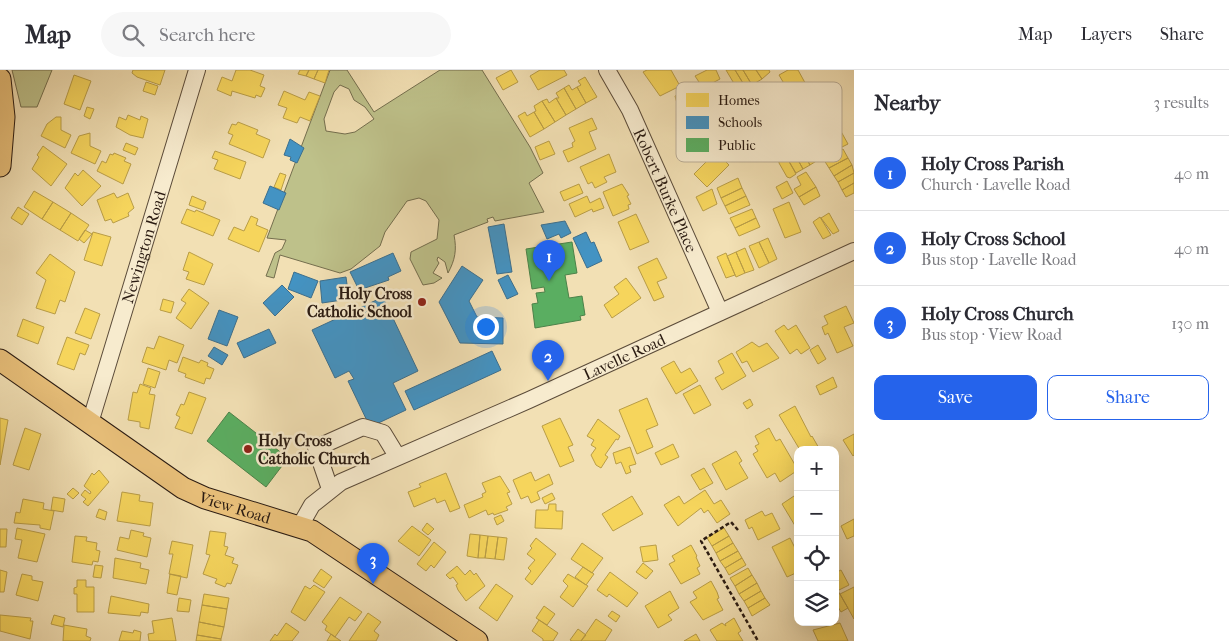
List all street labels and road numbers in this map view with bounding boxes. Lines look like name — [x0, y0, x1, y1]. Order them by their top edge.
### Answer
street label: Robert Burke Place — [630, 125, 702, 255]
street label: Newington Road — [117, 188, 169, 305]
street label: Lavelle Road — [580, 329, 668, 383]
street label: View Road — [195, 487, 273, 527]

